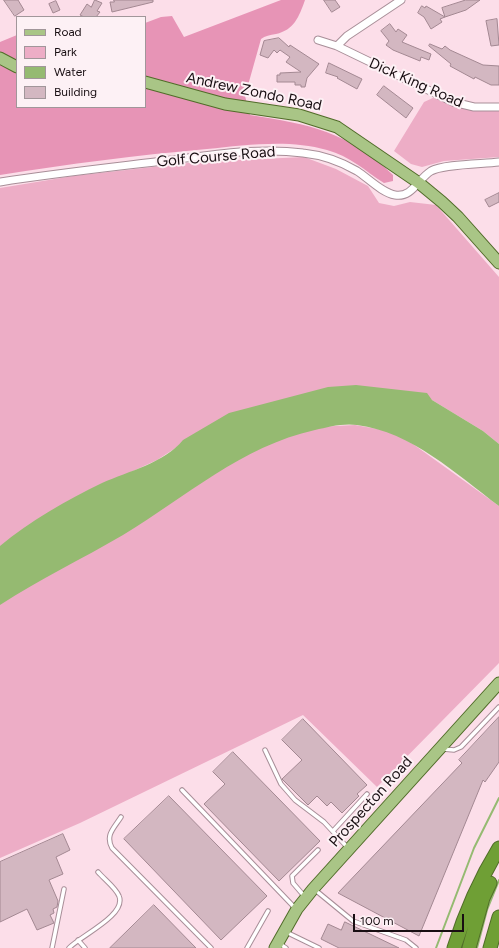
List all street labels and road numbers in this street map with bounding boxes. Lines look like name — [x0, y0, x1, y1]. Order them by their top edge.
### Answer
street label: Dick King Road — [366, 54, 466, 112]
street label: Andrew Zondo Road — [185, 69, 323, 115]
street label: Golf Course Road — [156, 143, 276, 171]
street label: Prospecton Road — [326, 753, 416, 851]

